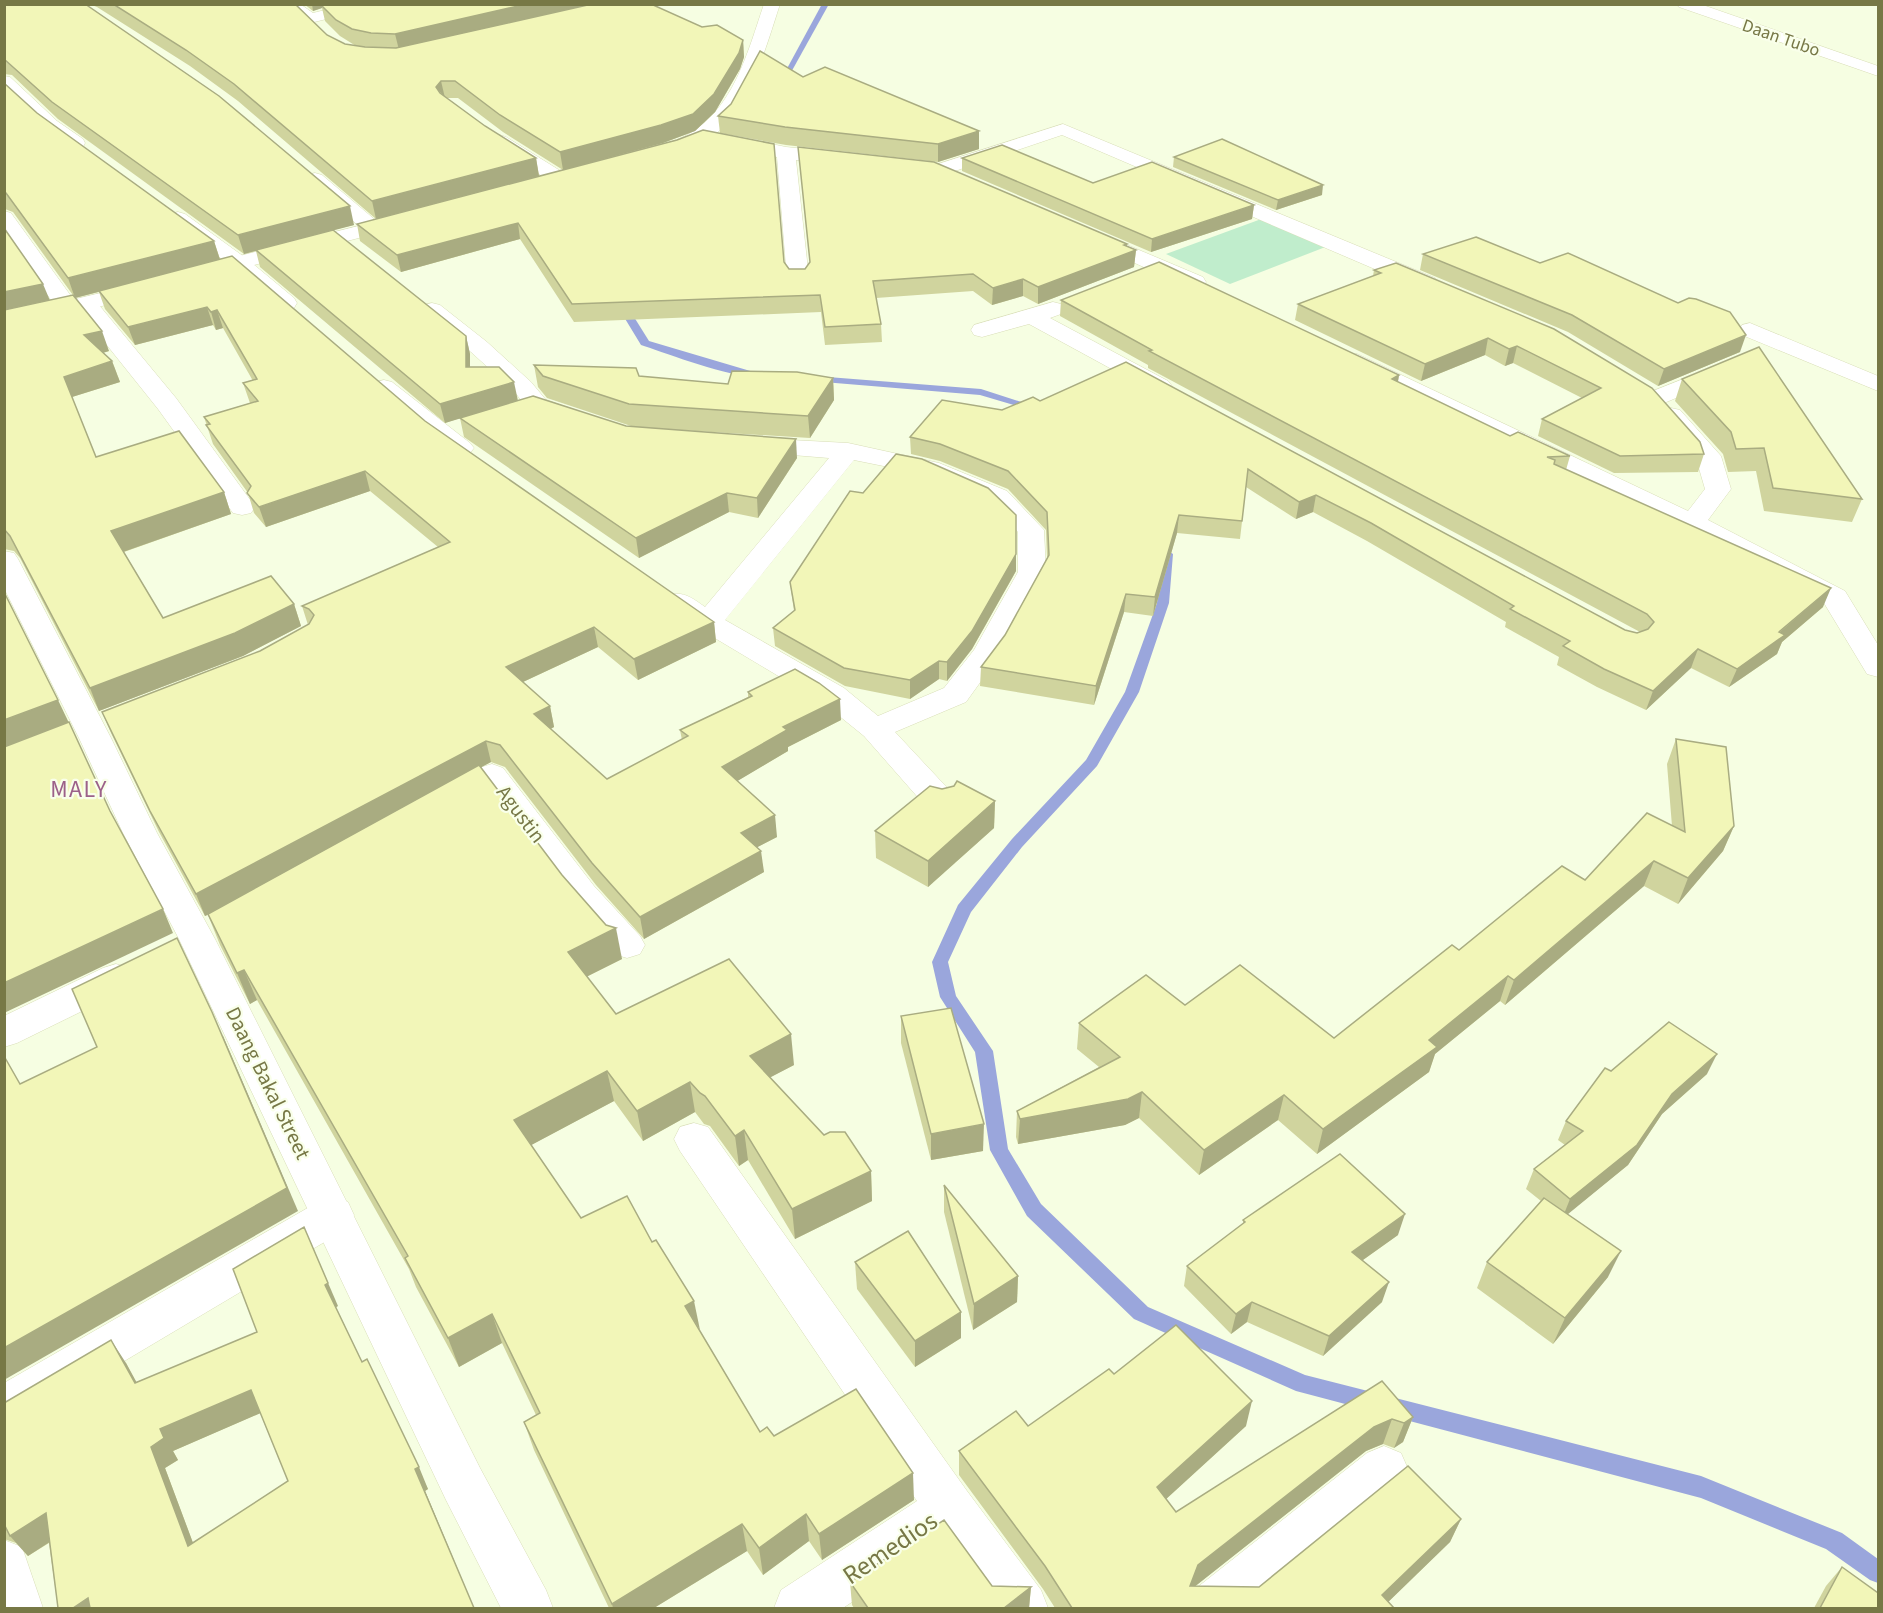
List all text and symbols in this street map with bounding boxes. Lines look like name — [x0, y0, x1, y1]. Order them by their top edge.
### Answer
street label: Daan Tubo — [1739, 13, 1823, 63]
district label: MALY — [50, 772, 108, 807]
street label: Agustin — [489, 779, 553, 849]
street label: Daang Bakal Street — [218, 1002, 318, 1164]
street label: Remedios — [835, 1503, 945, 1593]

